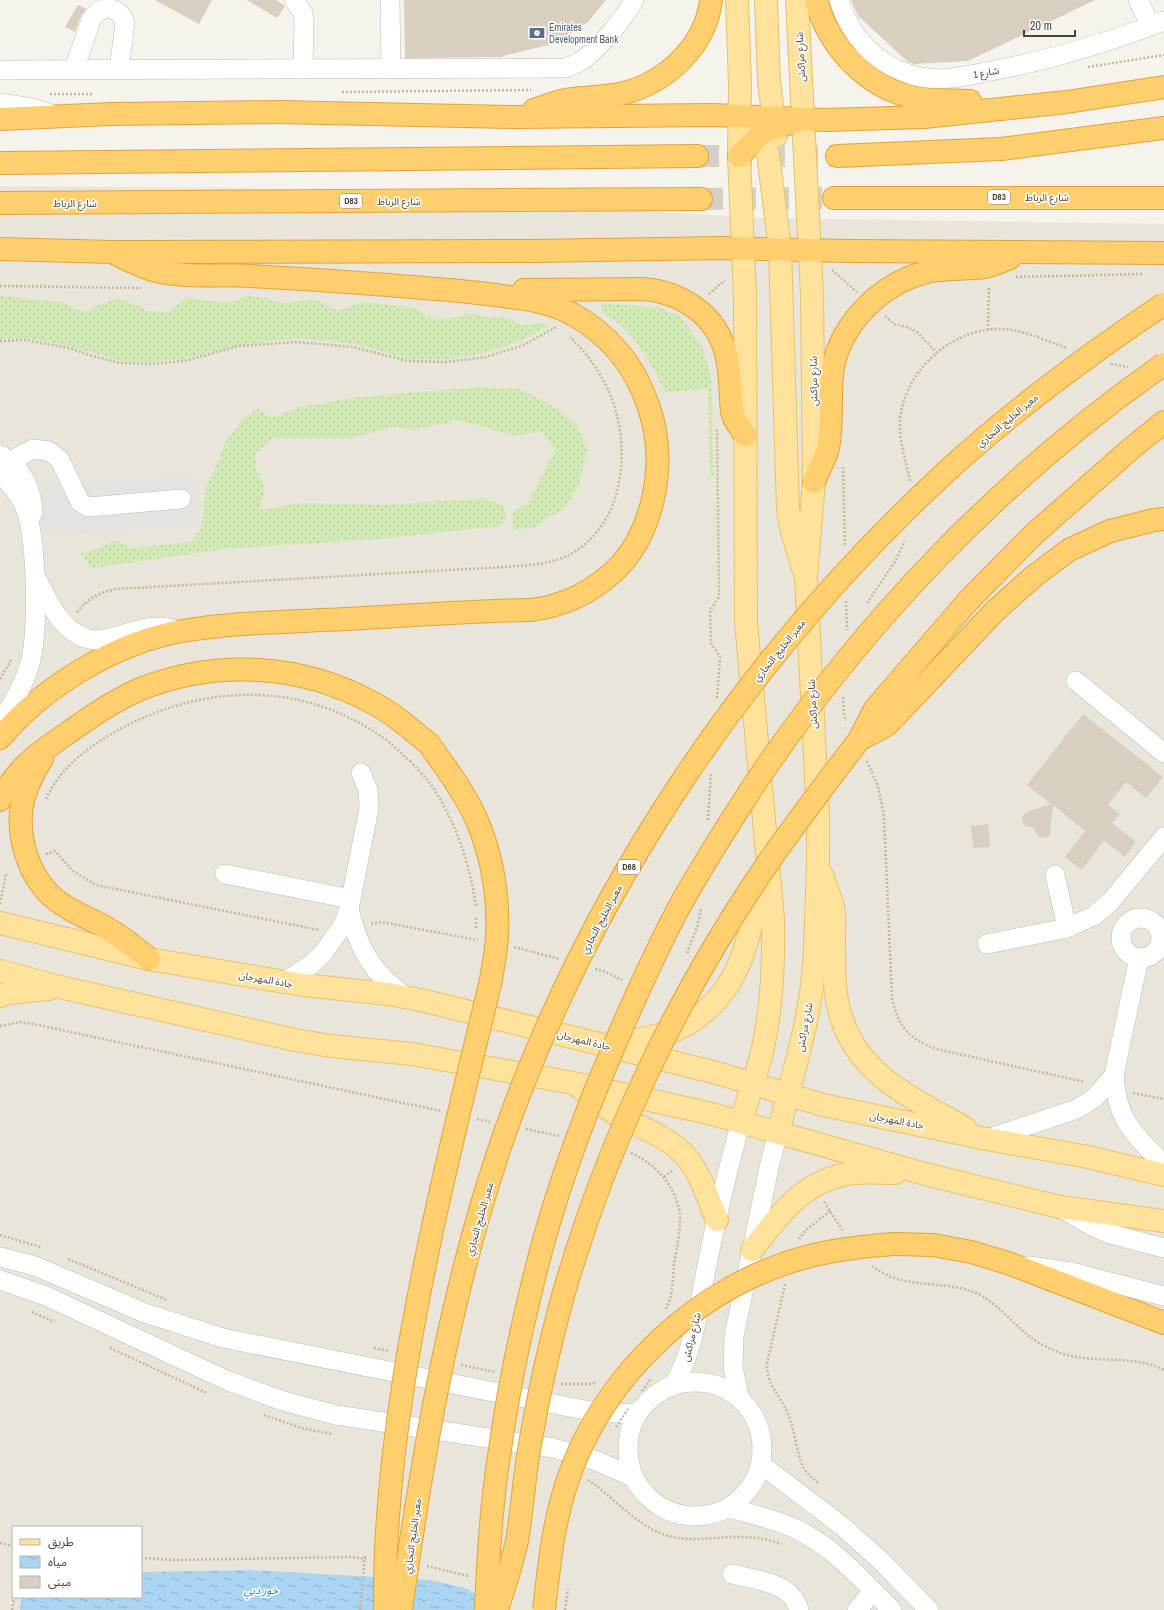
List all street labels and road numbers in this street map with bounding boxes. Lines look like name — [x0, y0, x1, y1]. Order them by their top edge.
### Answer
street label: شارع مراكش — [793, 31, 809, 82]
street label: شارع 1 — [972, 64, 1001, 82]
road number: D83 — [988, 190, 1010, 204]
street label: شارع الرباط — [1025, 191, 1069, 205]
road number: D83 — [340, 194, 362, 208]
street label: شارع الرباط — [377, 195, 421, 209]
street label: شارع الرباط — [53, 197, 97, 211]
street label: شارع مراكش — [807, 356, 821, 406]
street label: معبر الخليج التجاري — [974, 391, 1042, 451]
street label: معبر الخليج التجاري — [750, 617, 809, 685]
street label: شارع مراكش — [805, 678, 821, 729]
road number: D68 — [618, 860, 640, 874]
street label: معبر الخليج التجاري — [578, 883, 626, 957]
street label: جادة المهرجان — [238, 968, 294, 991]
street label: شارع مراكش — [793, 1001, 817, 1053]
street label: جادة المهرجان — [556, 1028, 612, 1053]
street label: جادة المهرجان — [869, 1109, 925, 1132]
street label: معبر الخليج التجاري — [463, 1181, 498, 1258]
street label: شارع مراكش — [679, 1311, 705, 1363]
street label: معبر الخليج التجاري — [401, 1497, 426, 1575]

